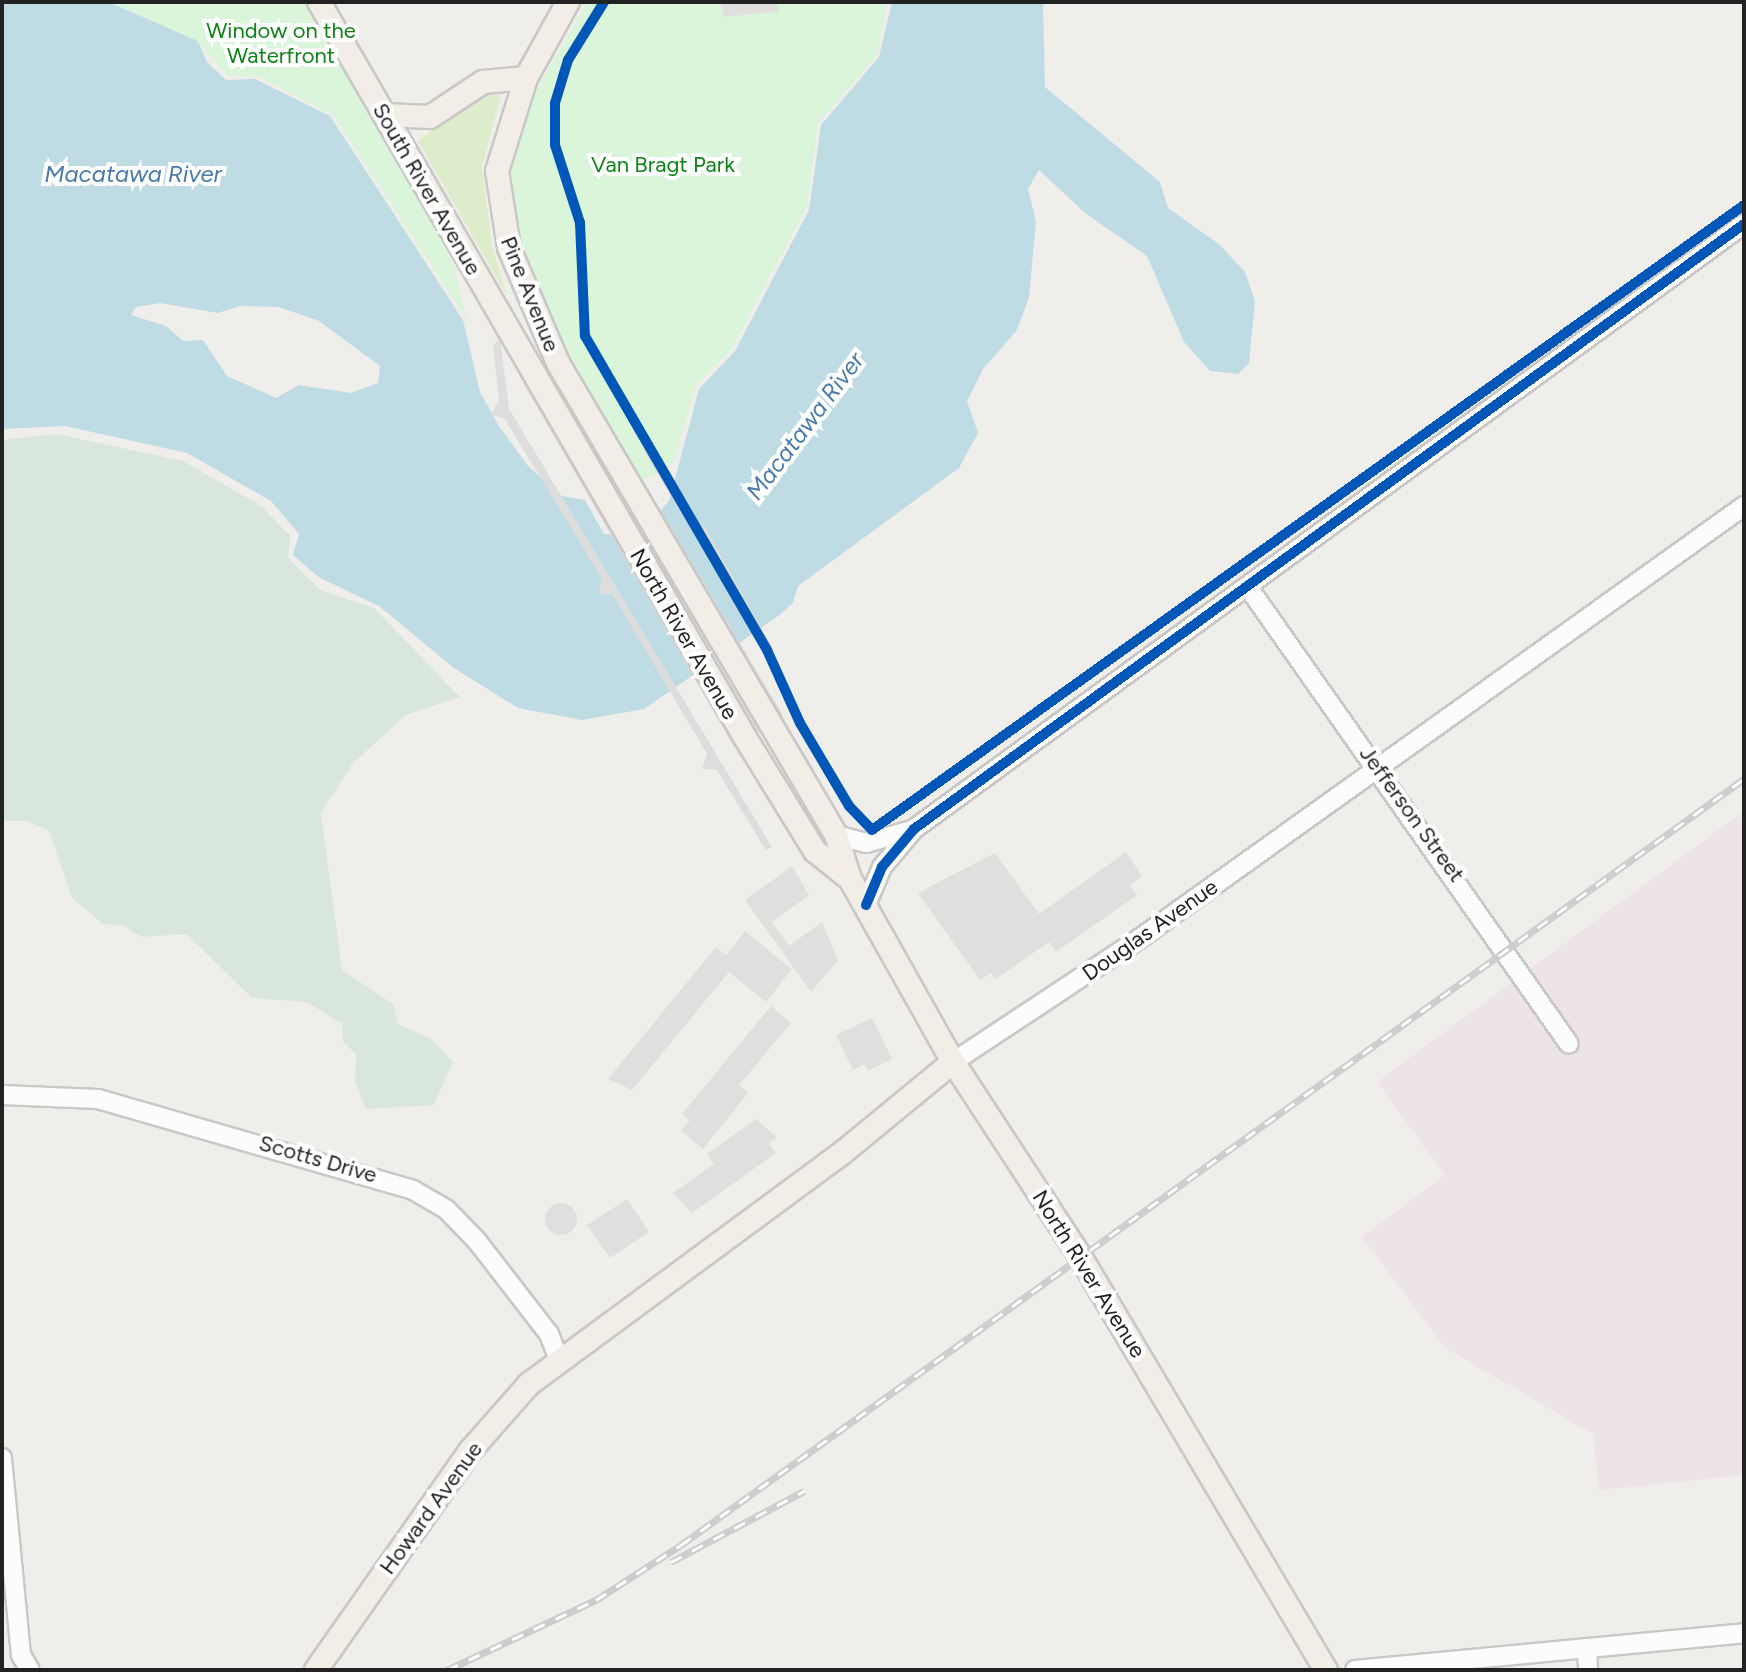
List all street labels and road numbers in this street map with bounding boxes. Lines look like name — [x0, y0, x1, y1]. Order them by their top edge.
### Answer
street label: South River Avenue — [367, 98, 487, 280]
street label: Pine Avenue — [495, 233, 565, 355]
street label: North River Avenue — [624, 544, 744, 724]
street label: Jefferson Street — [1354, 741, 1470, 887]
street label: Douglas Avenue — [1077, 874, 1223, 986]
street label: Scotts Drive — [256, 1130, 380, 1188]
street label: North River Avenue — [1027, 1185, 1151, 1363]
street label: Howard Avenue — [374, 1437, 488, 1579]

